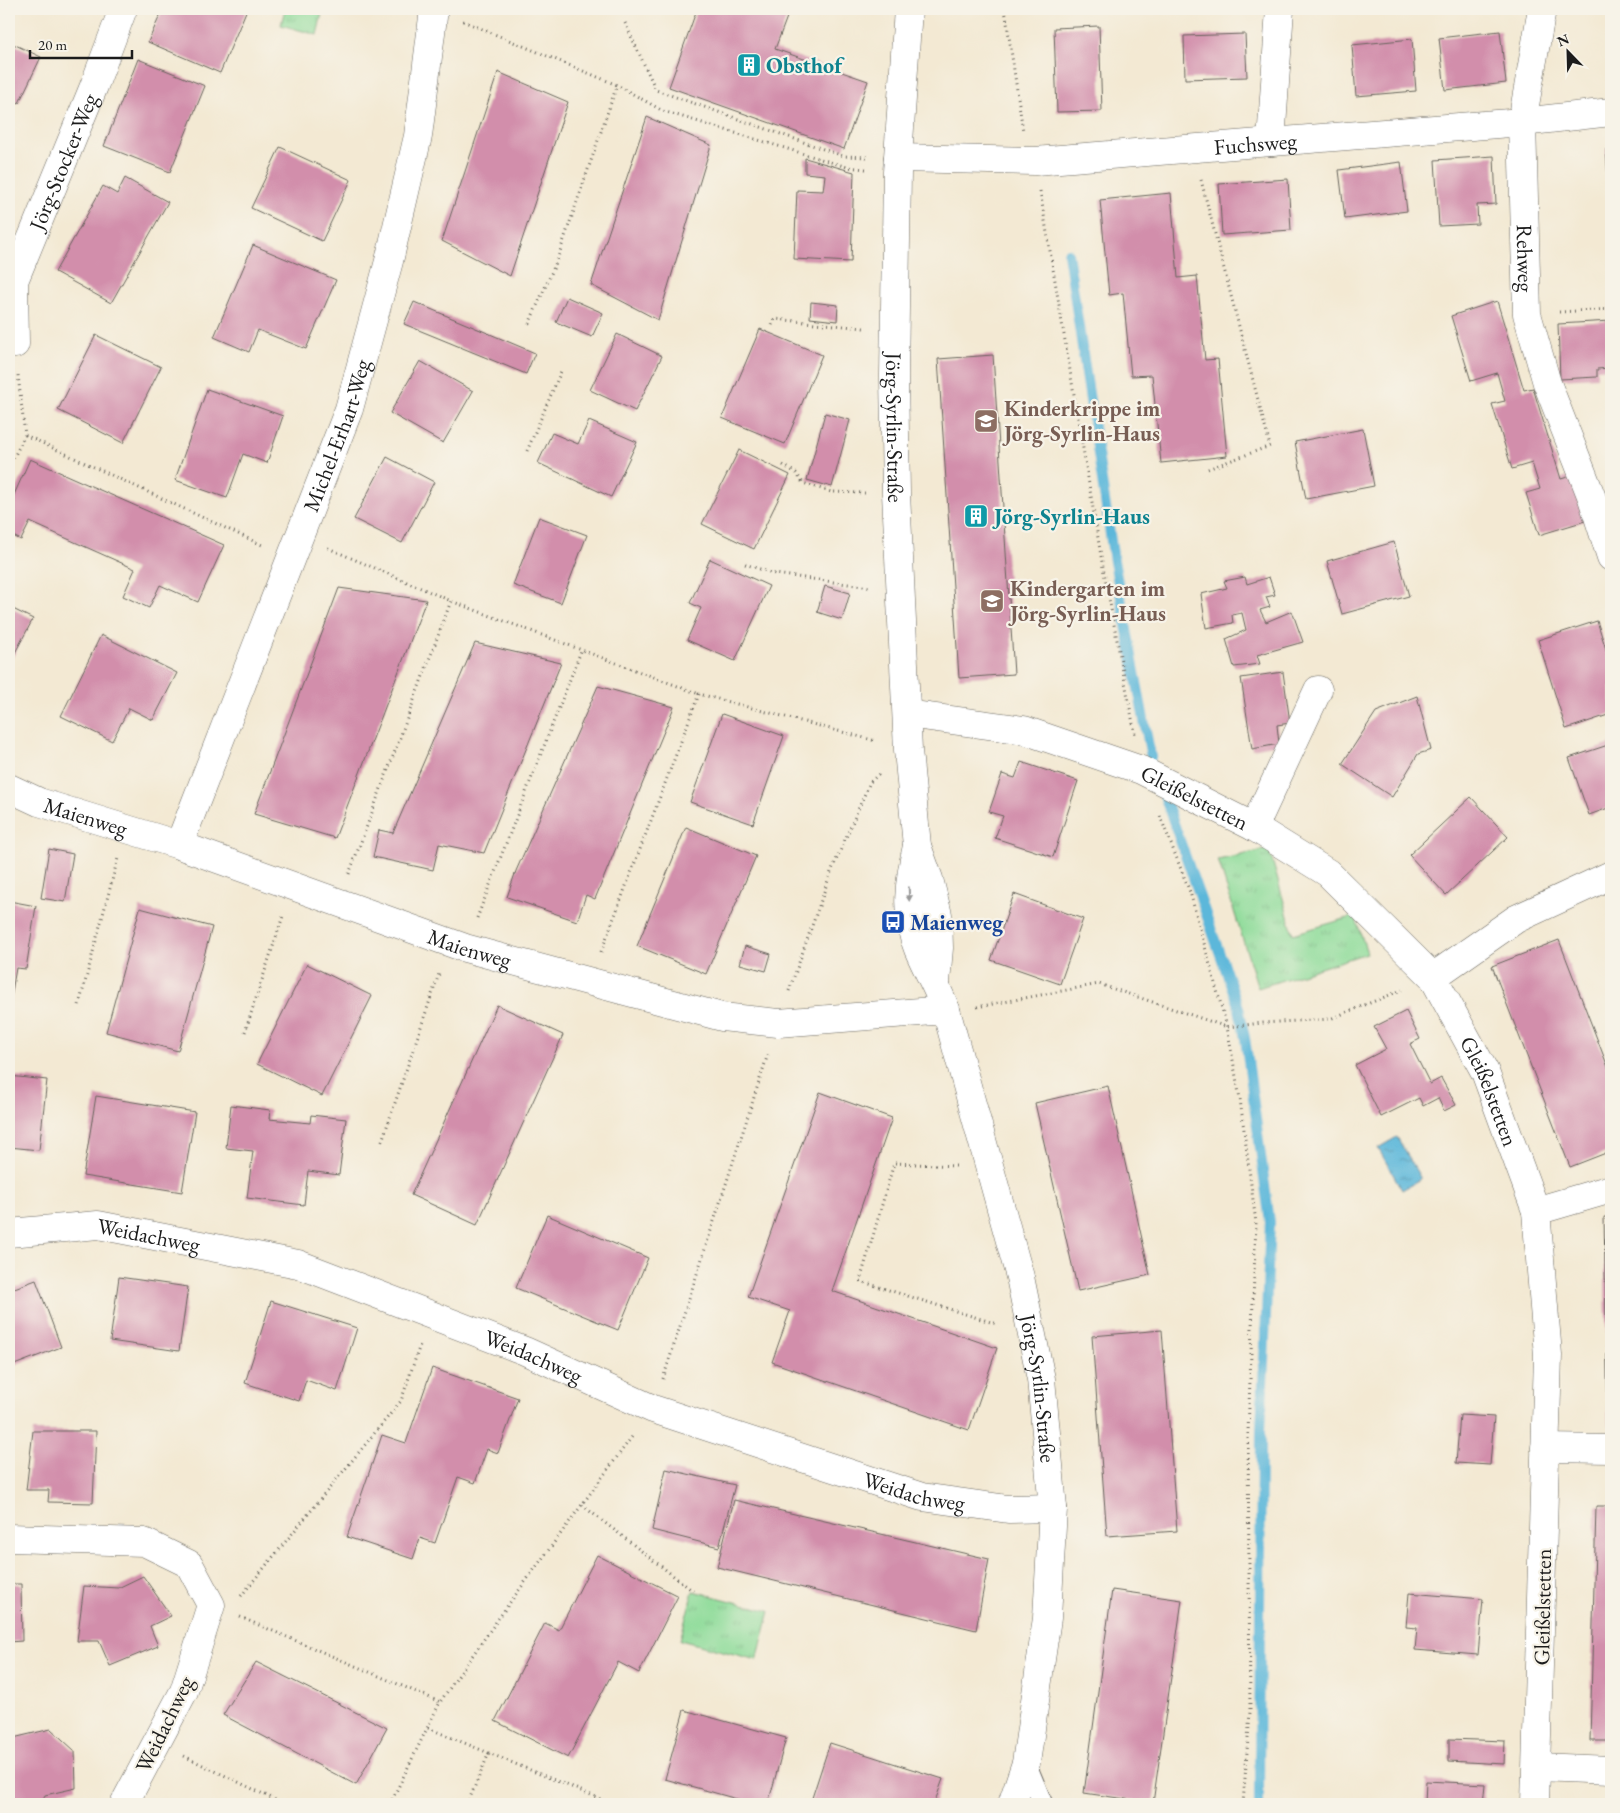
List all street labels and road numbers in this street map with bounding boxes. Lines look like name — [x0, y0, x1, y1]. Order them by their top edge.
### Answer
street label: Jörg-Stocker-Weg — [22, 89, 105, 236]
street label: Fuchsweg — [1213, 126, 1298, 162]
street label: Rehweg — [1510, 224, 1540, 293]
street label: Jörg-Syrlin-Straße — [879, 350, 910, 504]
street label: Michel-Erhart-Weg — [296, 356, 377, 516]
street label: Gleißelstetten — [1136, 758, 1254, 837]
street label: Maienweg — [40, 790, 131, 843]
street label: Maienweg — [424, 922, 515, 975]
street label: Gleißelstetten — [1453, 1031, 1525, 1151]
street label: Weidachweg — [95, 1211, 203, 1260]
street label: Jörg-Syrlin-Straße — [1013, 1310, 1063, 1464]
street label: Weidachweg — [480, 1323, 588, 1390]
street label: Weidachweg — [859, 1465, 967, 1518]
street label: Gleißelstetten — [1527, 1548, 1558, 1666]
street label: Weidachweg — [129, 1671, 201, 1777]

